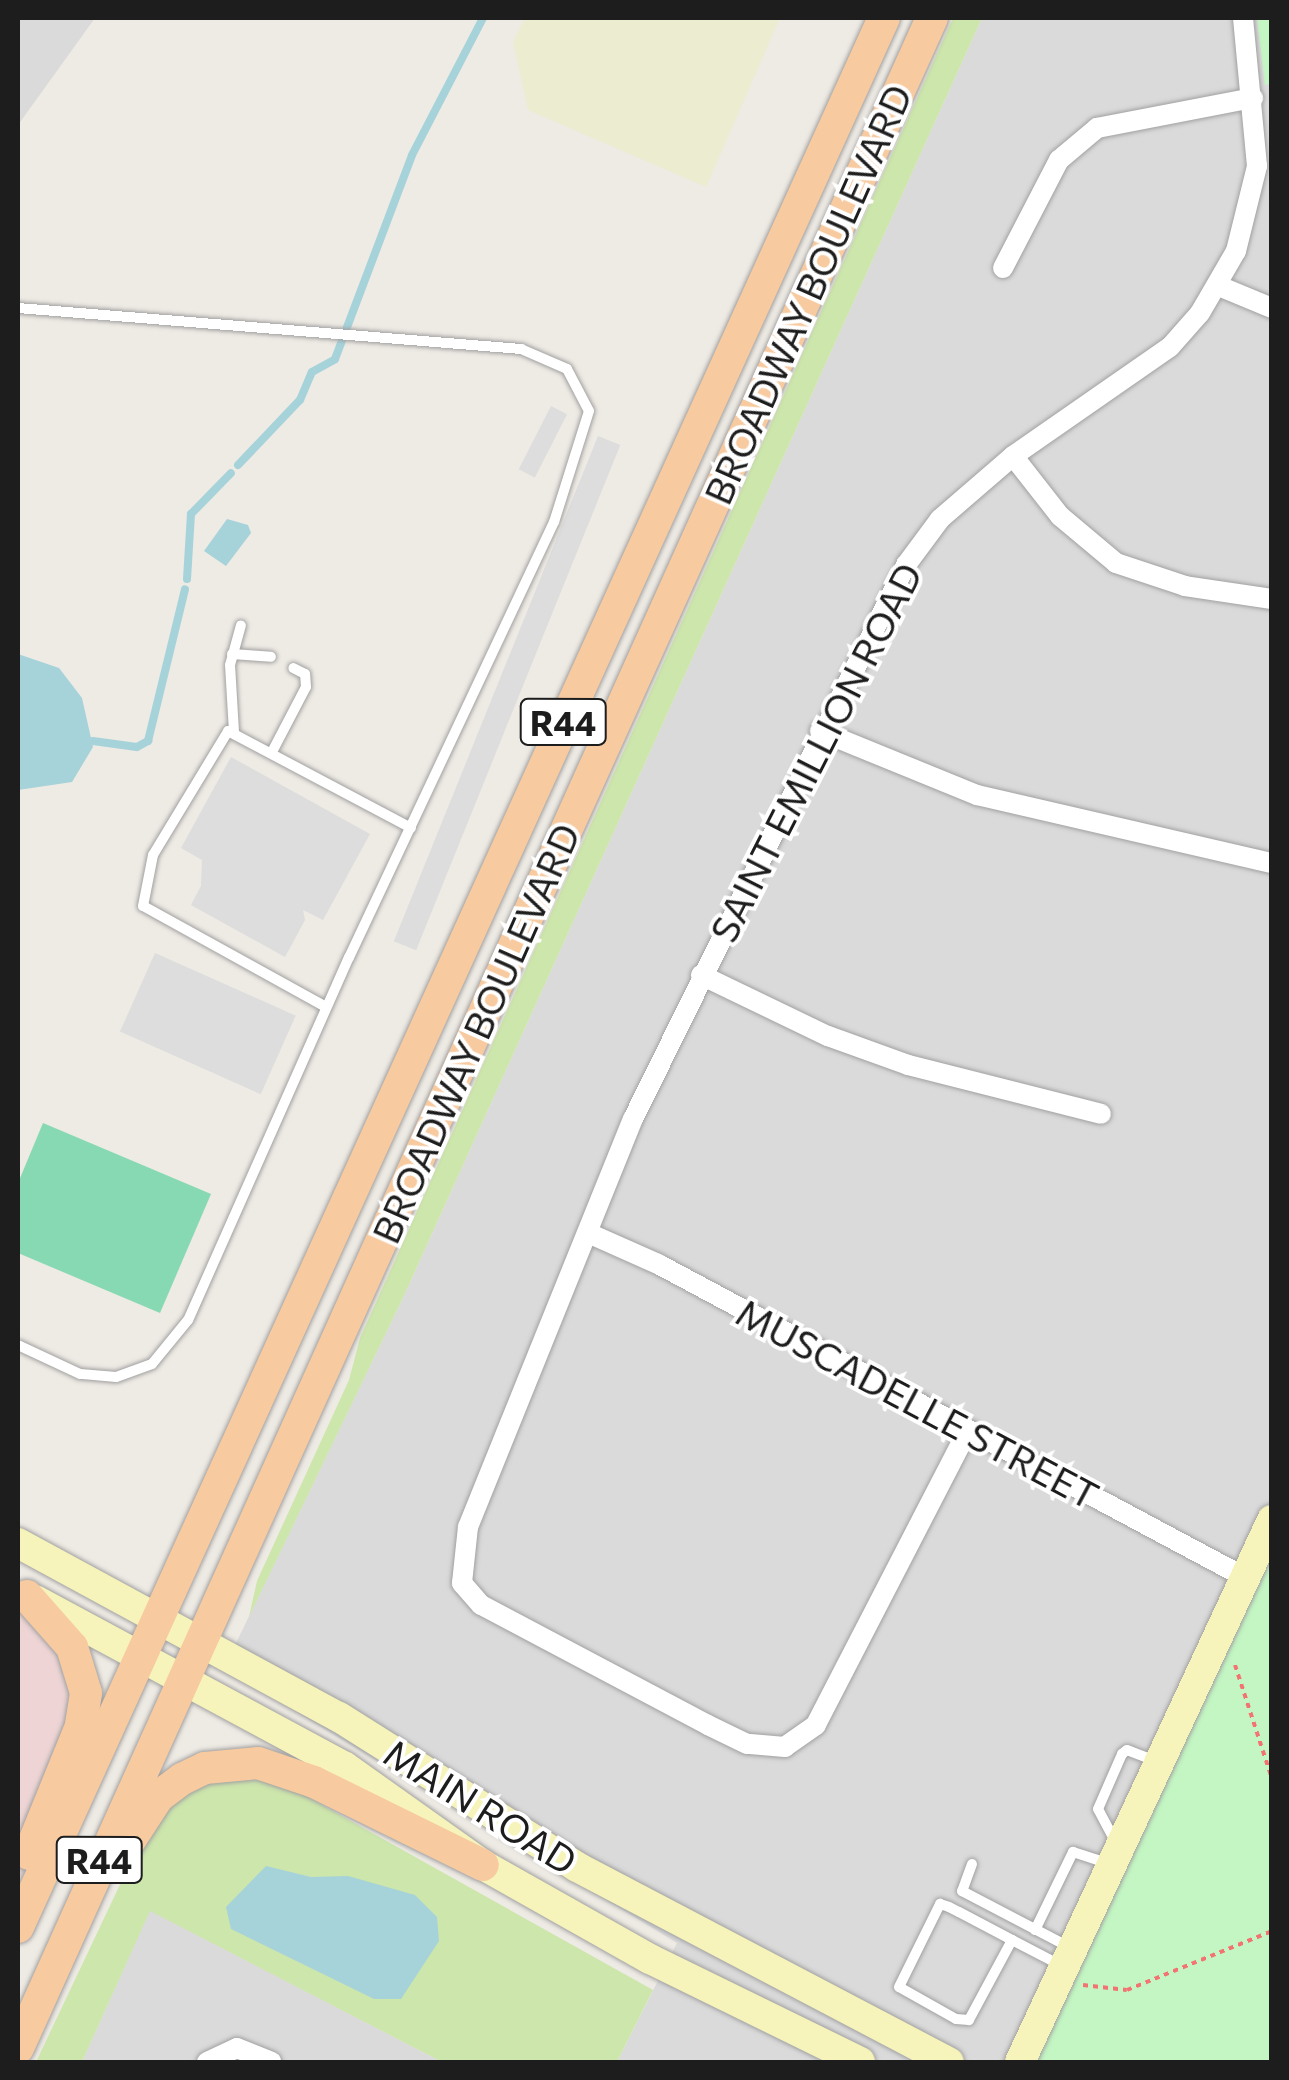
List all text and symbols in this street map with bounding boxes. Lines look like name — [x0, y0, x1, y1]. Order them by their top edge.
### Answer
street label: BROADWAY BOULEVARD — [694, 77, 920, 511]
street label: SAINT EMILLION ROAD — [700, 555, 930, 949]
road number: R44 — [518, 692, 608, 752]
street label: BROADWAY BOULEVARD — [362, 816, 588, 1250]
street label: MUSCADELLE STREET — [729, 1288, 1107, 1518]
street label: MAIN ROAD — [376, 1729, 586, 1883]
road number: R44 — [54, 1830, 144, 1890]

